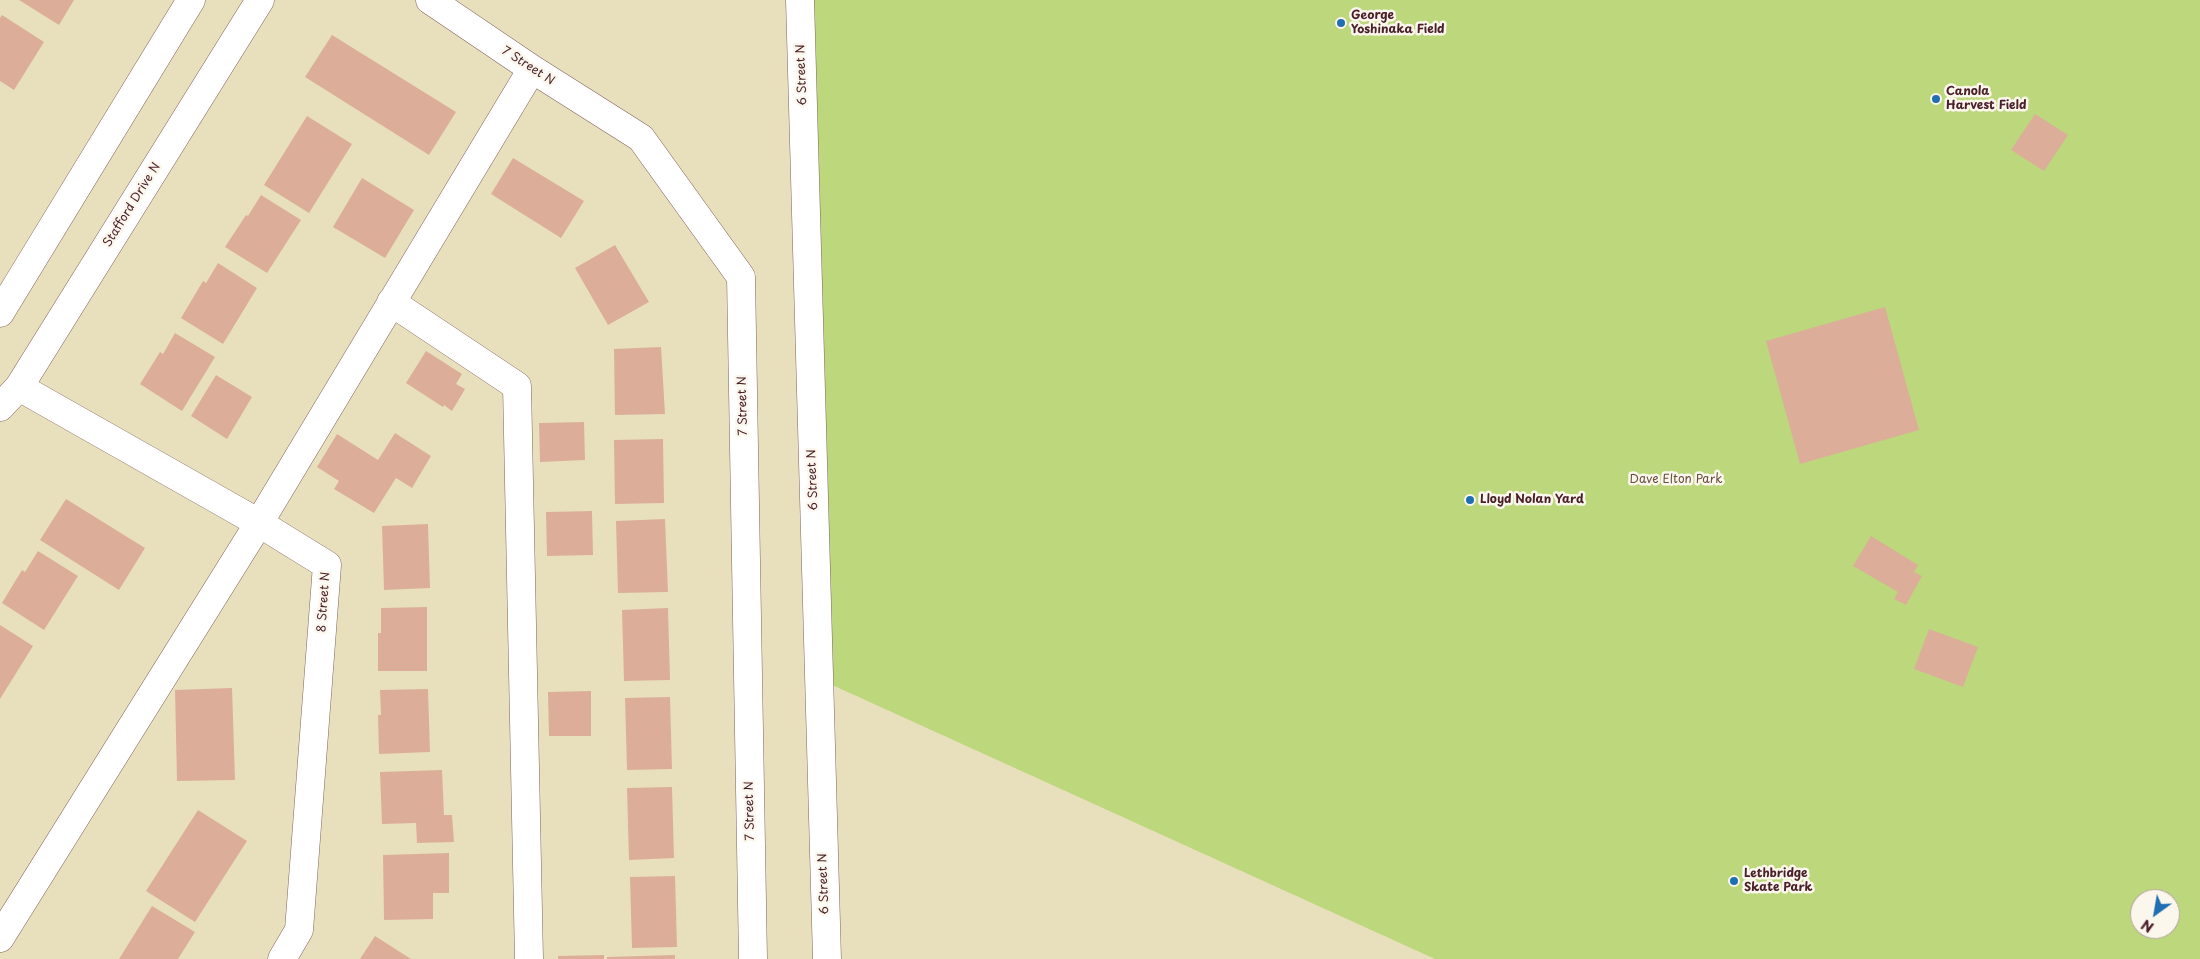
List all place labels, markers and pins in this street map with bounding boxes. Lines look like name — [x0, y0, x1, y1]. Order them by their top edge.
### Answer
place label: George Yoshinaka Field — [1351, 9, 1444, 37]
marker: George Yoshinaka Field — [1335, 17, 1347, 29]
place label: Canola Harvest Field — [1946, 85, 2026, 113]
marker: Canola Harvest Field — [1930, 93, 1942, 105]
place label: Lloyd Nolan Yard — [1480, 493, 1584, 507]
marker: Lloyd Nolan Yard — [1464, 494, 1476, 506]
place label: Lethbridge Skate Park — [1744, 867, 1813, 895]
marker: Lethbridge Skate Park — [1728, 875, 1740, 887]

